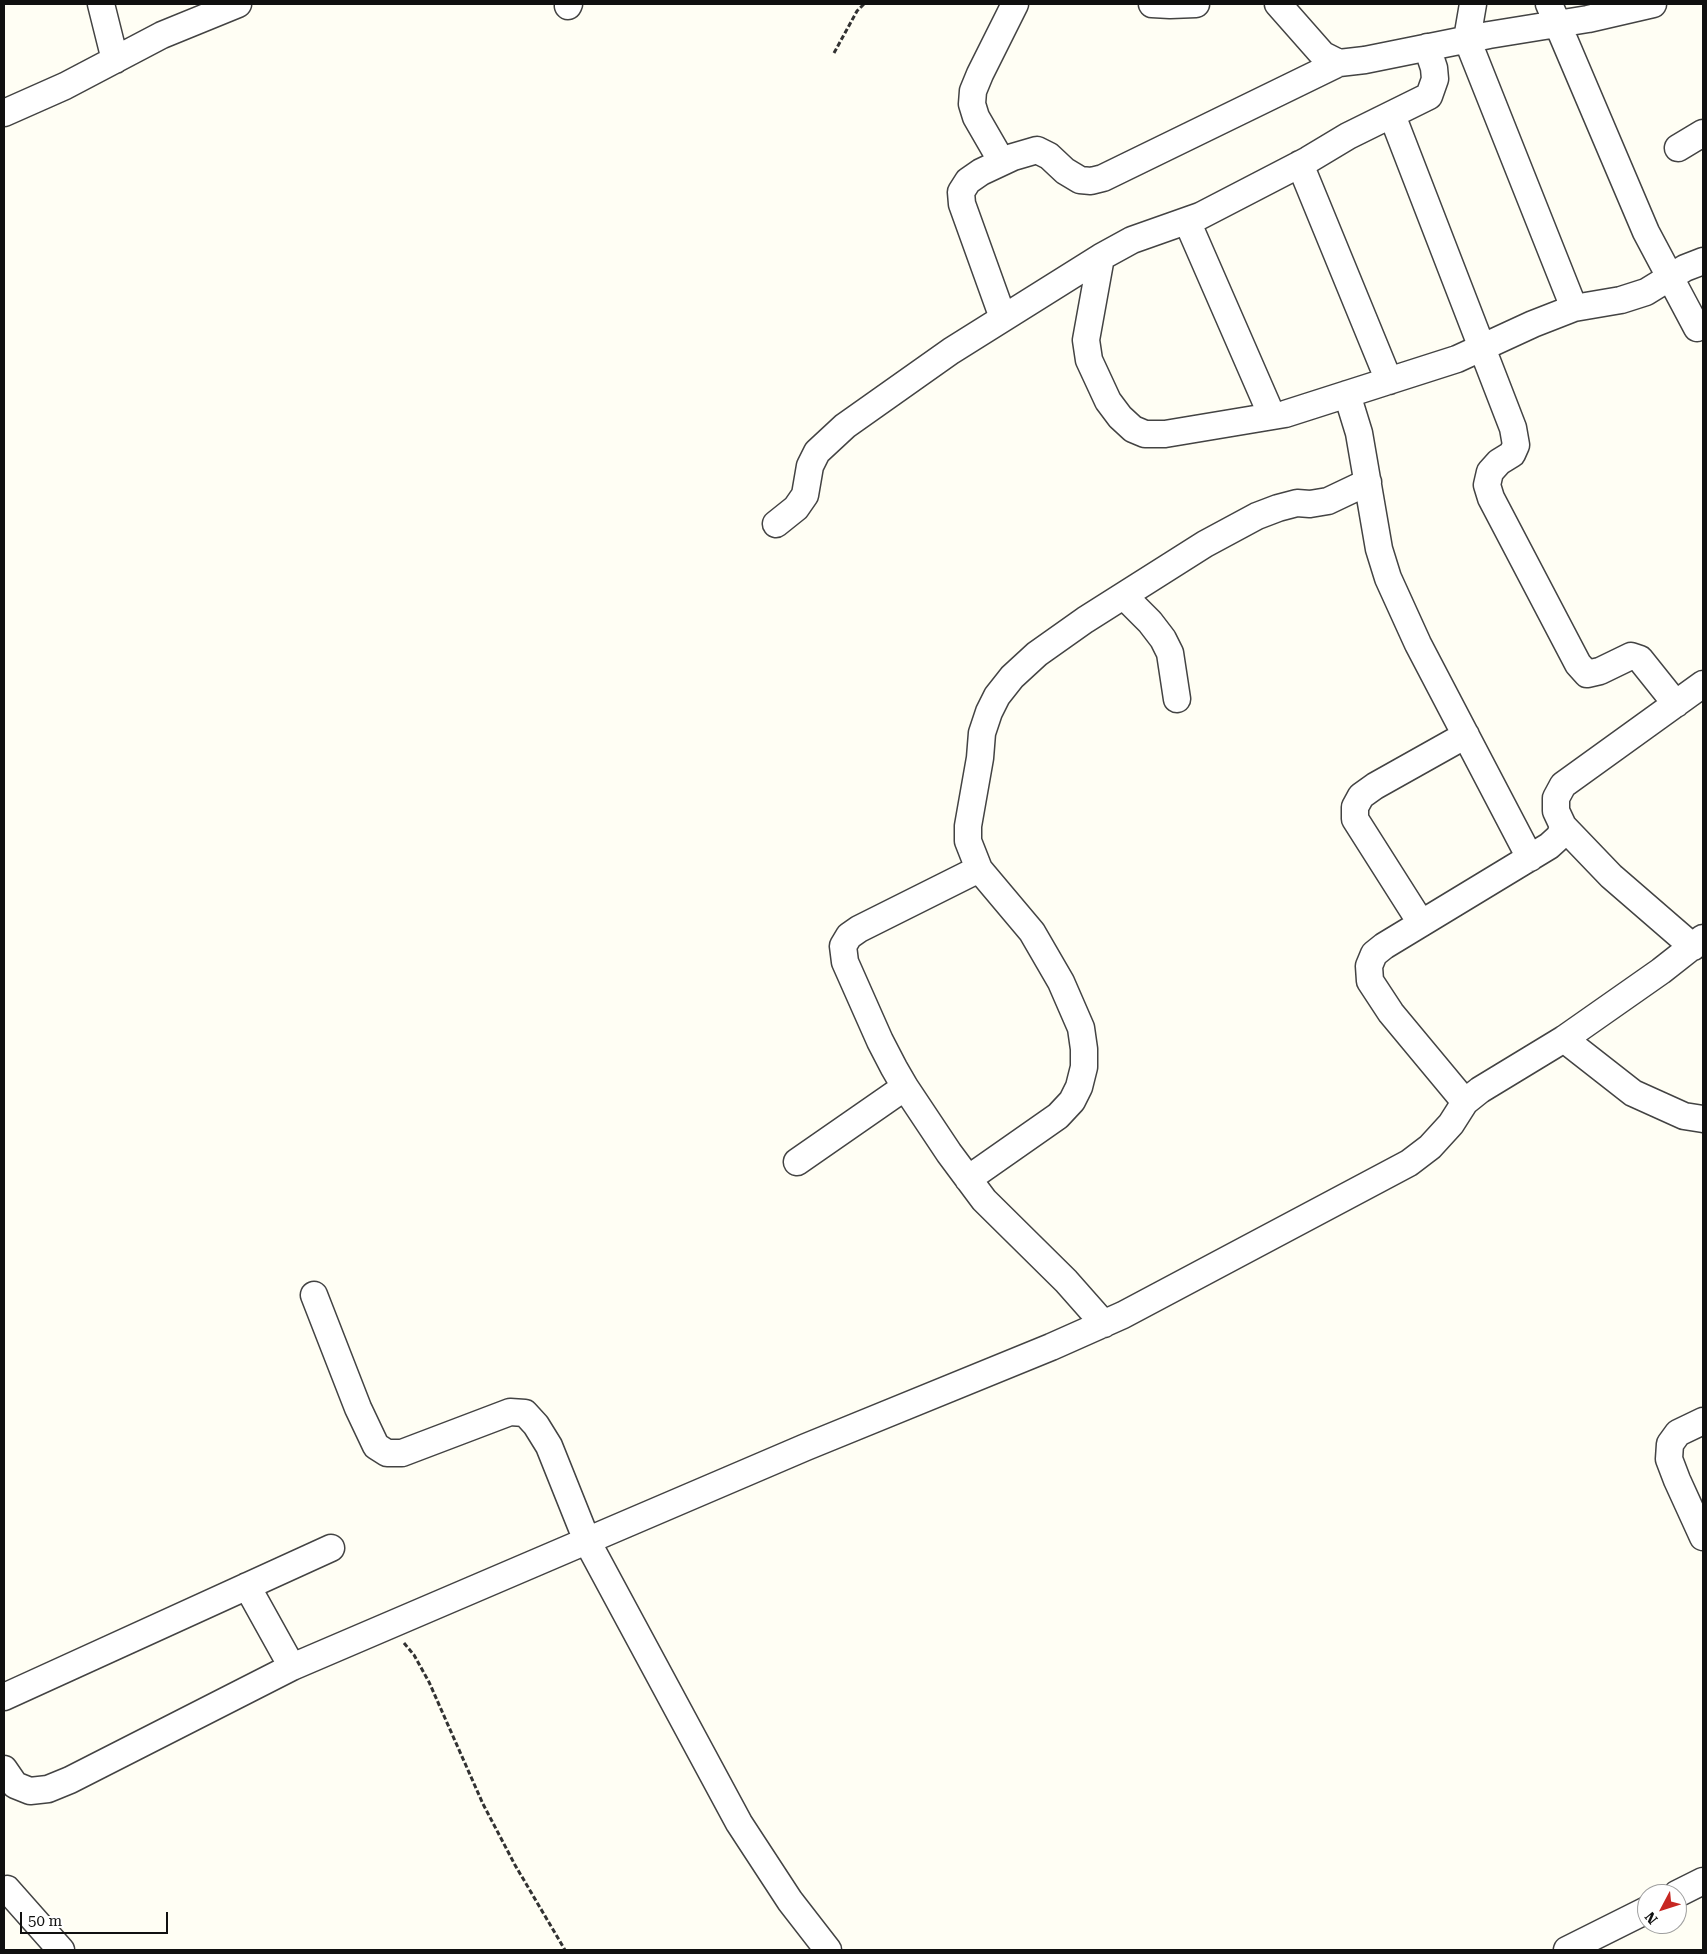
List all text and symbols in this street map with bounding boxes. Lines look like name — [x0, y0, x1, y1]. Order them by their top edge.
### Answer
north arrow — [1637, 1884, 1687, 1934]
scale bar — [22, 1902, 170, 1934]
text: N — [1642, 1909, 1661, 1927]
text: 50 m — [28, 1912, 62, 1930]

